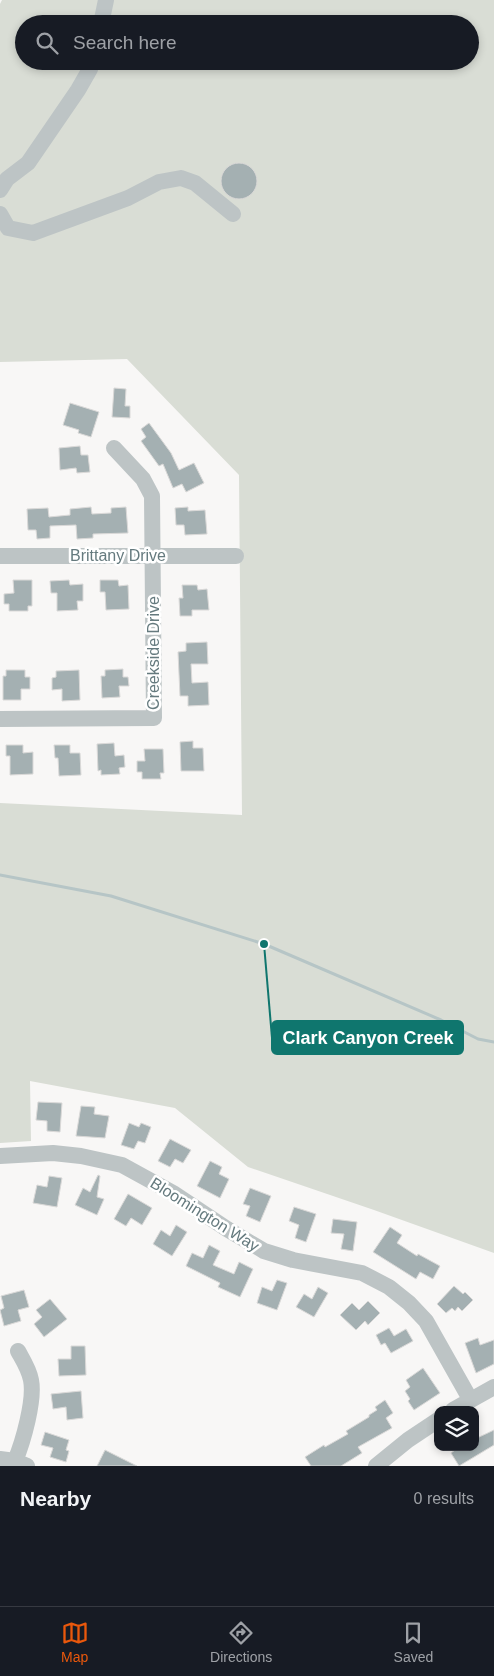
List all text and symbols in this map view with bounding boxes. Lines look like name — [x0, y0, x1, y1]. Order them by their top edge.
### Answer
search box — [15, 15, 479, 70]
icon: search — [33, 29, 61, 57]
text: Search here — [73, 32, 177, 53]
street label: Brittany Drive — [70, 547, 166, 564]
street label: Creekside Drive — [145, 596, 162, 710]
callout: Clark Canyon Creek — [272, 1021, 463, 1054]
text: Clark Canyon Creek — [282, 1028, 455, 1048]
street label: Bloomington Way — [147, 1174, 262, 1255]
map controls — [434, 1406, 479, 1451]
button: layers — [434, 1406, 479, 1451]
text: Nearby — [20, 1487, 91, 1510]
text: 0 results — [414, 1490, 474, 1507]
tab: Map — [61, 1619, 89, 1665]
tab: Directions — [210, 1619, 272, 1665]
tab: Saved — [394, 1619, 433, 1665]

